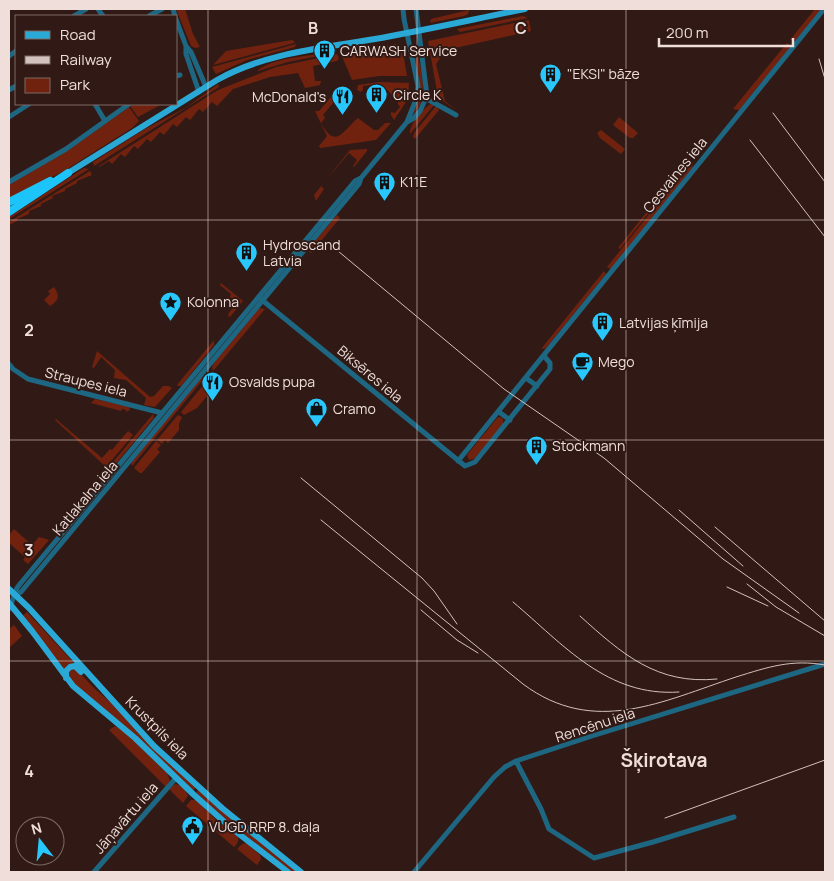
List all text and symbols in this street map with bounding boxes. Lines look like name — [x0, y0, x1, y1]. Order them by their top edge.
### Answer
legend — [15, 15, 178, 105]
scale bar — [659, 15, 793, 47]
text: B — [308, 17, 318, 39]
text: C — [515, 17, 527, 39]
text: 200 m — [666, 22, 709, 43]
text: Road — [60, 24, 96, 45]
building icon: CARWASH Service — [312, 39, 336, 70]
place label: CARWASH Service — [340, 41, 457, 60]
text: Railway — [60, 49, 112, 70]
building icon: "EKSI" bāze — [539, 62, 563, 93]
place label: "EKSI" bāze — [567, 64, 640, 83]
text: Park — [60, 74, 90, 95]
building icon: Circle K — [365, 83, 389, 114]
restaurant icon: McDonald's — [330, 85, 354, 116]
place label: Circle K — [393, 85, 442, 104]
place label: McDonald's — [252, 87, 326, 106]
street label: Cesvaines iela — [638, 133, 711, 216]
building icon: K11E — [372, 170, 396, 201]
place label: K11E — [400, 172, 427, 191]
place label: Hydroscand Latvia — [263, 235, 341, 270]
building icon: Hydroscand Latvia — [235, 241, 259, 272]
place icon: Kolonna — [159, 290, 183, 321]
place label: Kolonna — [187, 292, 239, 311]
building icon: Latvijas ķīmija — [591, 311, 615, 342]
place label: Latvijas ķīmija — [619, 313, 708, 333]
text: 2 — [24, 319, 34, 341]
street label: Biksēres iela — [334, 341, 407, 407]
cafe icon: Mego — [570, 350, 594, 381]
place label: Mego — [598, 352, 635, 371]
street label: Straupes iela — [43, 362, 129, 401]
restaurant icon: Osvalds pupa — [201, 370, 225, 401]
place label: Osvalds pupa — [229, 372, 315, 391]
shop icon: Cramo — [305, 397, 329, 428]
place label: Cramo — [333, 399, 376, 418]
building icon: Stockmann — [524, 434, 548, 465]
place label: Stockmann — [552, 436, 625, 455]
street label: Katlakalna iela — [48, 456, 122, 539]
text: 3 — [24, 539, 34, 561]
street label: Krustpils iela — [122, 692, 193, 763]
street label: Rencēnu iela — [553, 703, 637, 746]
district label: Šķirotava — [621, 747, 707, 773]
text: 4 — [24, 760, 34, 782]
street label: Jāņavārtu iela — [89, 778, 163, 858]
public building icon: VUGD RRP 8. daļa — [181, 815, 205, 846]
north arrow — [15, 816, 65, 866]
place label: VUGD RRP 8. daļa — [209, 817, 320, 837]
text: N — [29, 818, 44, 839]

